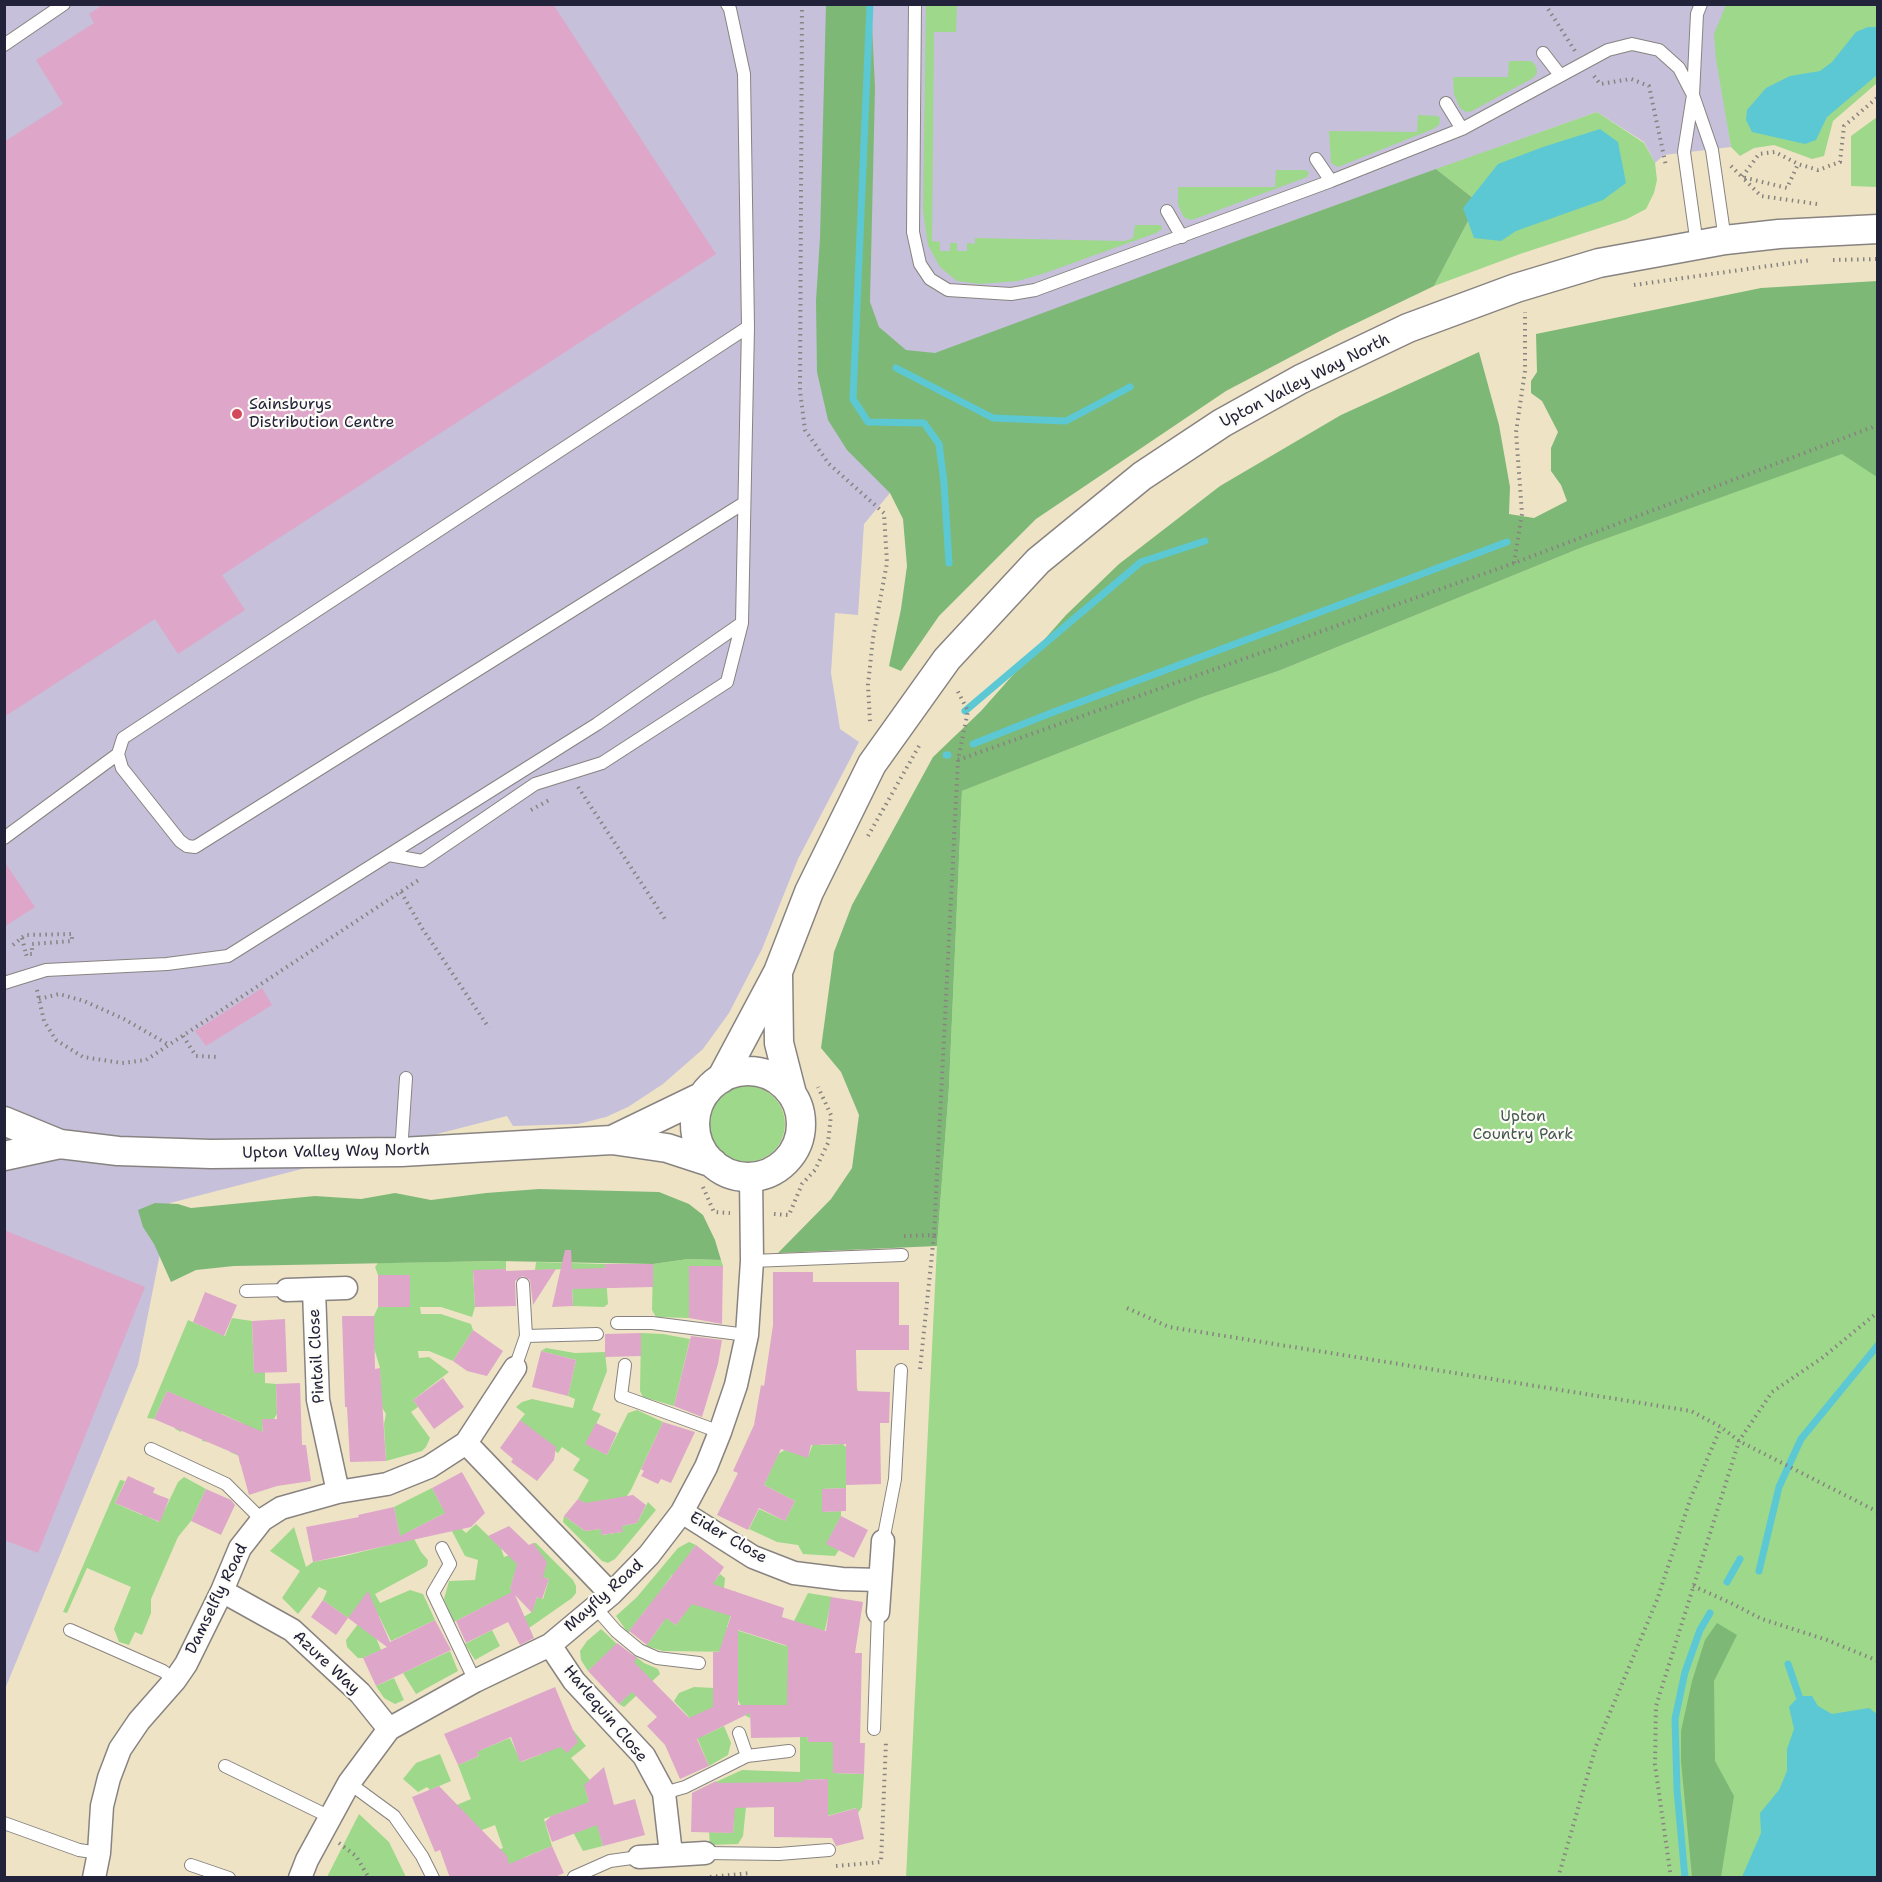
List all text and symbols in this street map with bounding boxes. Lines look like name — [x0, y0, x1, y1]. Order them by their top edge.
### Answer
street label: Upton Valley Way North — [1217, 330, 1393, 432]
place label: Sainsburys Distribution Centre — [249, 395, 395, 433]
marker: Sainsburys Distribution Centre — [230, 407, 244, 421]
park label: Upton Country Park — [1473, 1107, 1573, 1145]
street label: Upton Valley Way North — [242, 1141, 430, 1163]
street label: Pintail Close — [305, 1308, 329, 1404]
street label: Eider Close — [686, 1508, 770, 1568]
street label: Damselfly Road — [182, 1541, 252, 1657]
street label: Mayfly Road — [561, 1556, 647, 1636]
street label: Azure Way — [289, 1627, 363, 1699]
street label: Harlequin Close — [559, 1662, 651, 1766]

